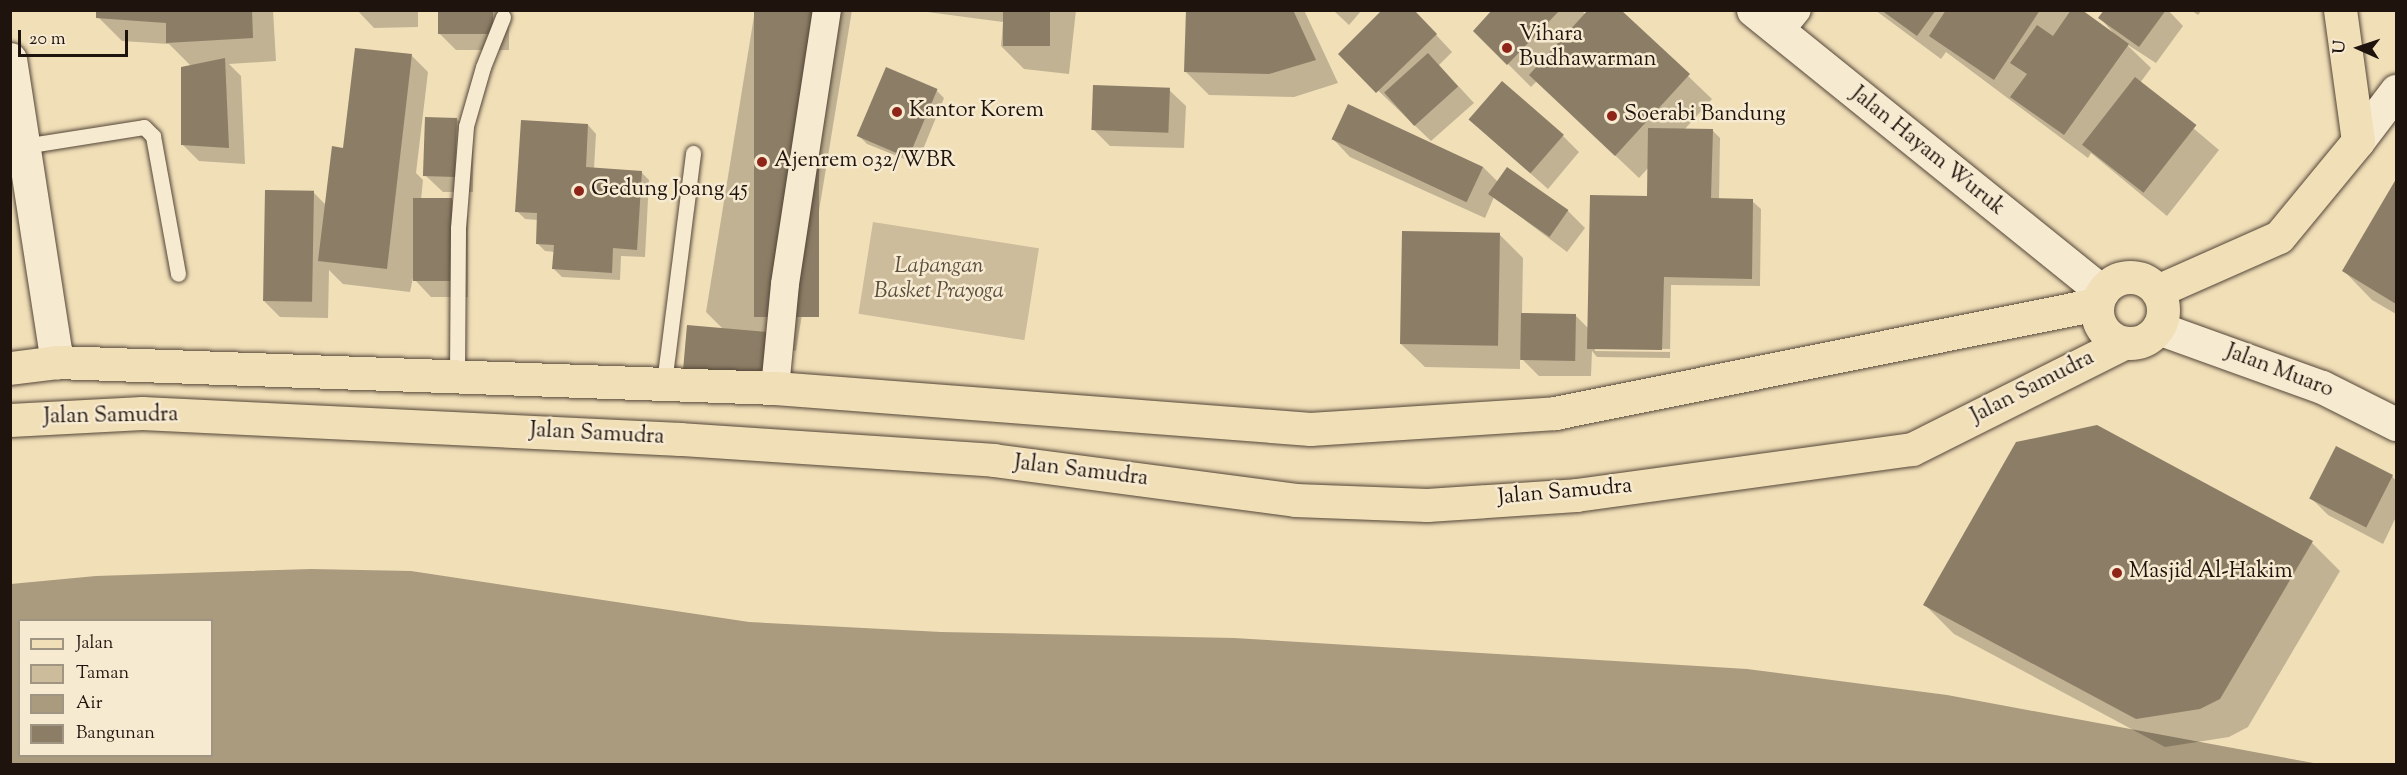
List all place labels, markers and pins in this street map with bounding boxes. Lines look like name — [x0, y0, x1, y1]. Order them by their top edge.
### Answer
place label: Vihara Budhawarman — [1519, 22, 1657, 74]
marker: Vihara Budhawarman — [1500, 41, 1514, 55]
place label: Kantor Korem — [909, 99, 1044, 125]
place label: Soerabi Bandung — [1624, 103, 1786, 129]
marker: Kantor Korem — [890, 105, 904, 119]
marker: Soerabi Bandung — [1605, 109, 1619, 123]
place label: Ajenrem 032/WBR — [774, 149, 955, 175]
marker: Ajenrem 032/WBR — [755, 155, 769, 169]
place label: Gedung Joang 45 — [591, 178, 748, 204]
marker: Gedung Joang 45 — [572, 184, 586, 198]
place label: Masjid Al-Hakim — [2129, 560, 2293, 586]
marker: Masjid Al-Hakim — [2110, 566, 2124, 580]

